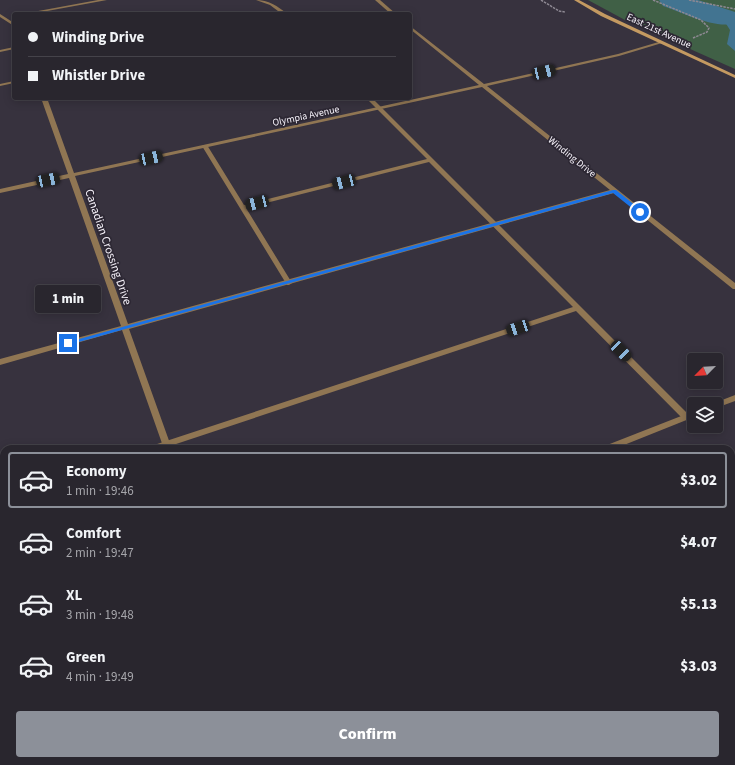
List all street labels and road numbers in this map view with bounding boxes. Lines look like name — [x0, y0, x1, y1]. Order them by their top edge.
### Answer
street label: East 21st Avenue — [624, 10, 694, 52]
street label: Olympia Avenue — [271, 102, 341, 130]
street label: Winding Drive — [545, 133, 599, 181]
street label: Canadian Crossing Drive — [80, 187, 136, 307]

